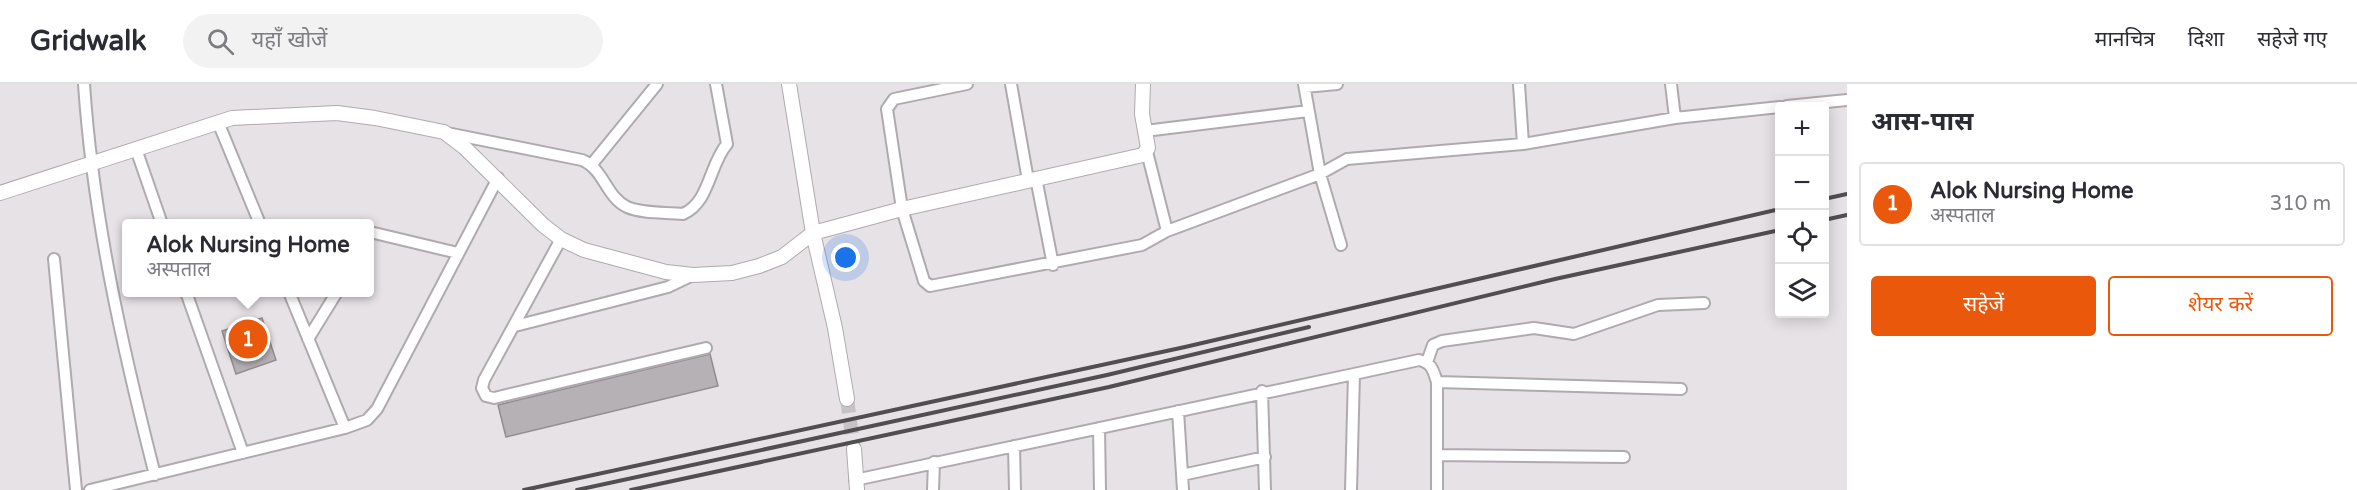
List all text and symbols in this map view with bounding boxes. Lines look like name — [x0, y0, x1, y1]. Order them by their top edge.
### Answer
search box — [183, 14, 603, 68]
text: Gridwalk — [30, 24, 147, 58]
icon: search — [204, 25, 237, 58]
text: यहाँ खोजें — [252, 27, 327, 53]
text: मानचित्र — [2095, 27, 2155, 52]
text: दिशा — [2188, 27, 2224, 52]
text: सहेजे गए — [2257, 27, 2327, 52]
map controls — [1775, 102, 1829, 318]
button: + — [1775, 102, 1829, 156]
text: आस-पास — [1871, 106, 1973, 137]
button: − — [1775, 156, 1829, 210]
text: Alok Nursing Home — [1930, 178, 2133, 204]
text: 1 — [1886, 192, 1899, 216]
text: 310 m — [2270, 192, 2331, 216]
text: अस्पताल — [1930, 204, 1995, 228]
button: locate — [1775, 210, 1829, 264]
popup — [122, 219, 374, 297]
text: Alok Nursing Home — [146, 232, 350, 258]
your location — [831, 243, 860, 272]
text: अस्पताल — [146, 258, 211, 282]
button: layers — [1775, 264, 1829, 318]
button: सहेजें — [1871, 276, 2096, 336]
button: शेयर करें — [2108, 276, 2333, 336]
pin: 1 — [228, 316, 268, 362]

